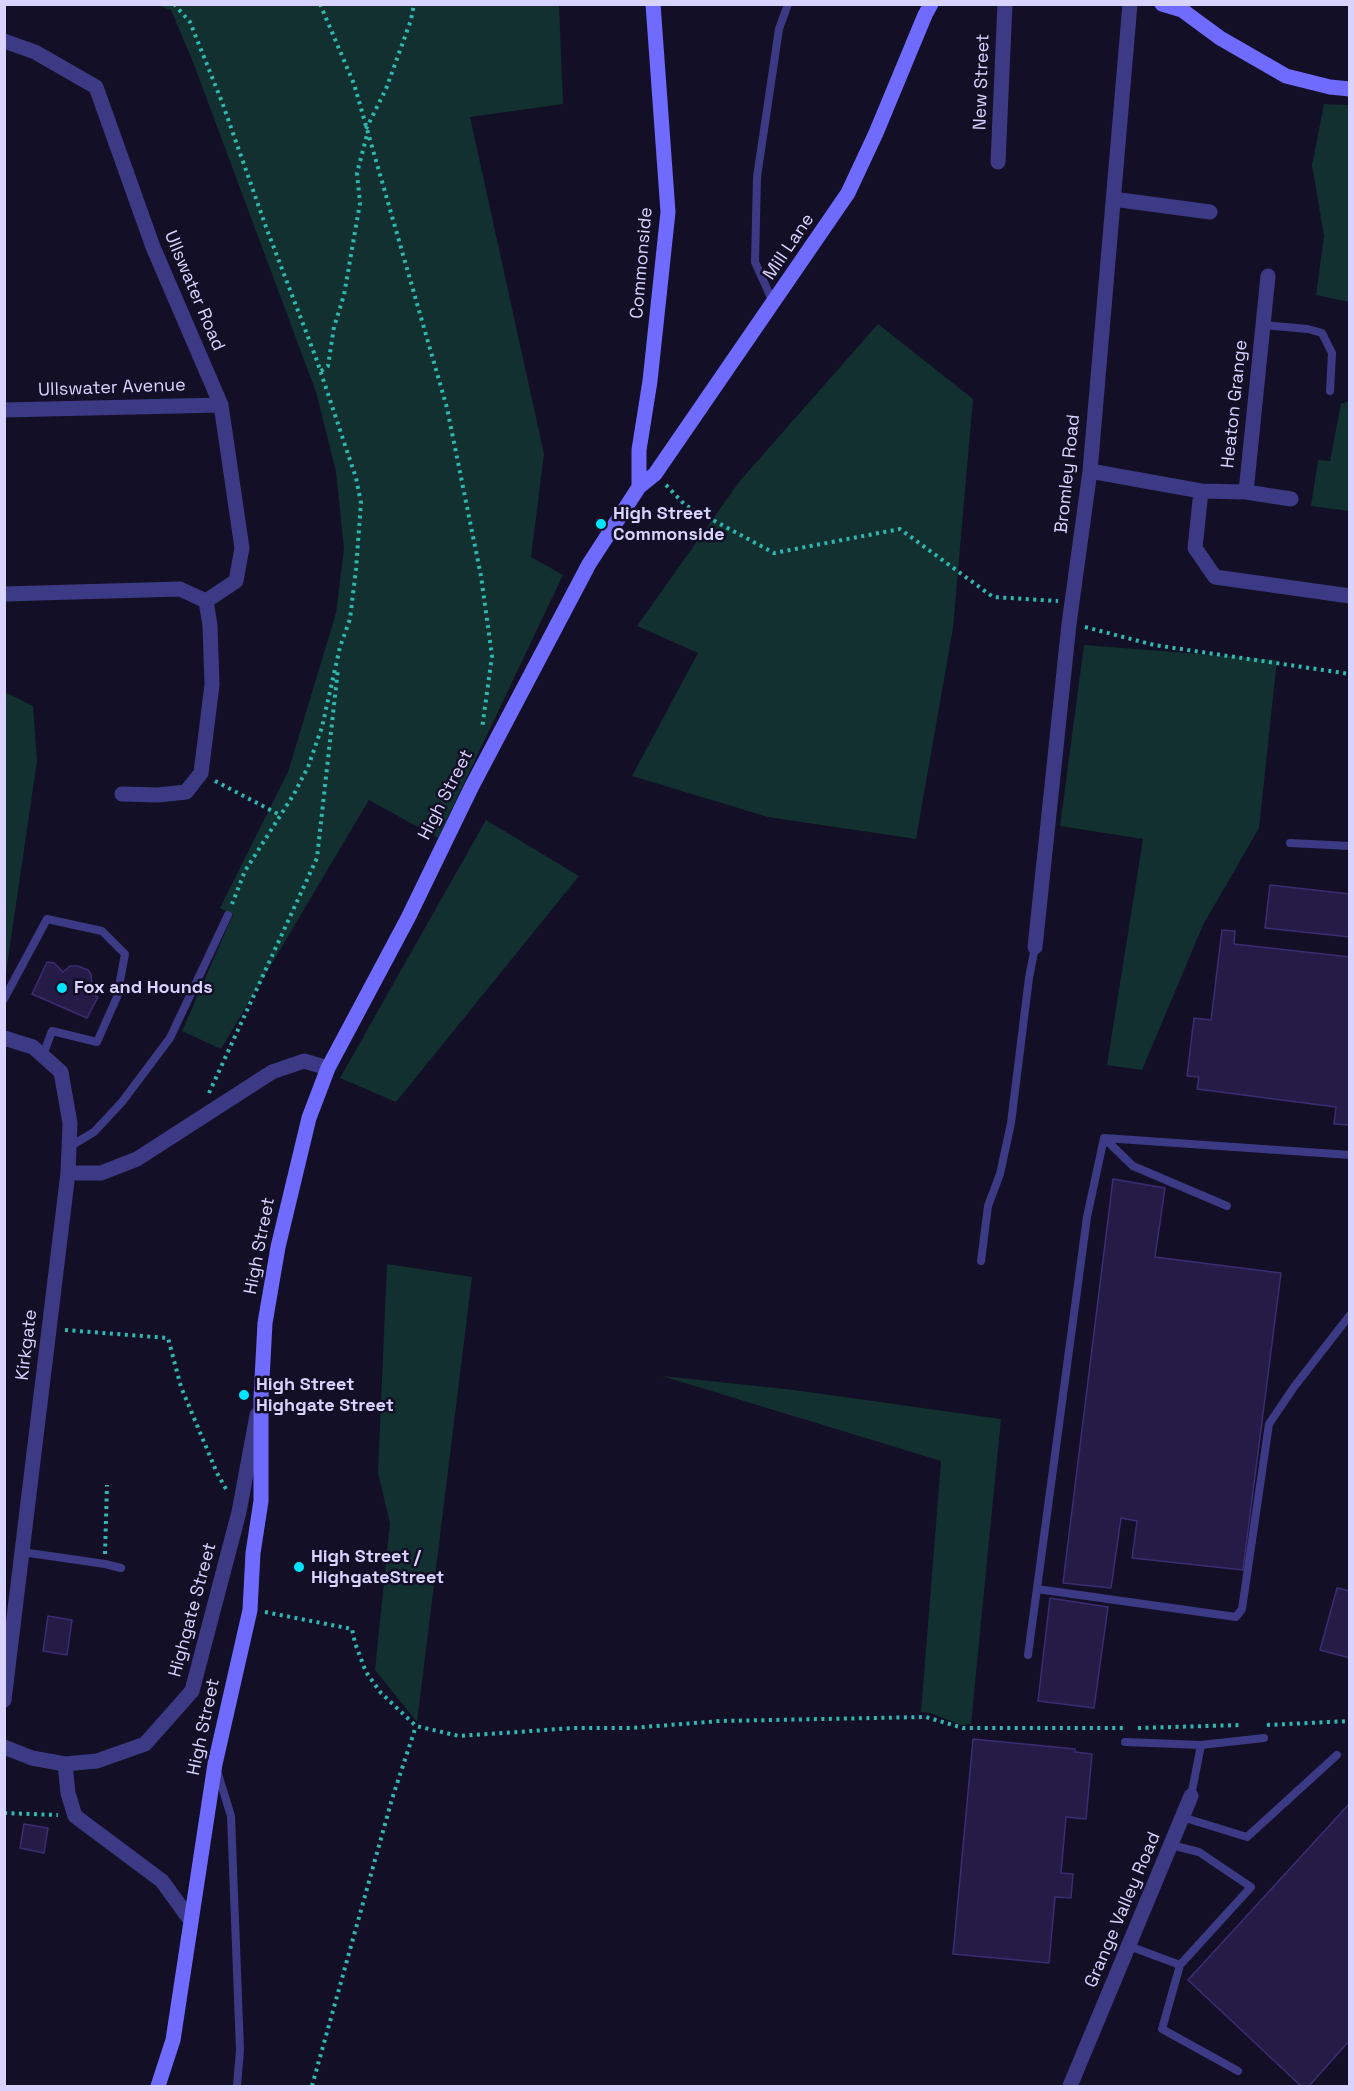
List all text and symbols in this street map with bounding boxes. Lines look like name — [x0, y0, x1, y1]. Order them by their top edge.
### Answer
street label: New Street — [970, 33, 994, 131]
street label: Commonside — [626, 206, 658, 320]
street label: Mill Lane — [759, 210, 819, 284]
street label: Ullswater Road — [159, 228, 229, 354]
street label: Heaton Grange — [1218, 339, 1252, 469]
street label: Ullswater Avenue — [38, 375, 186, 401]
street label: Bromley Road — [1051, 413, 1085, 535]
place label: High Street Commonside — [613, 503, 725, 546]
marker: High Street Commonside — [594, 517, 608, 531]
street label: High Street — [414, 746, 478, 844]
place label: Fox and Hounds — [74, 977, 213, 999]
marker: Fox and Hounds — [55, 981, 69, 995]
street label: High Street — [240, 1196, 280, 1296]
street label: Kirkgate — [12, 1308, 42, 1382]
place label: High Street Highgate Street — [256, 1374, 394, 1416]
marker: High Street Highgate Street — [237, 1388, 251, 1402]
street label: Highgate Street — [165, 1540, 221, 1680]
place label: High Street / HighgateStreet — [311, 1546, 444, 1588]
marker: High Street / HighgateStreet — [292, 1560, 306, 1574]
street label: High Street — [183, 1677, 225, 1777]
street label: Grange Valley Road — [1080, 1829, 1166, 1991]

